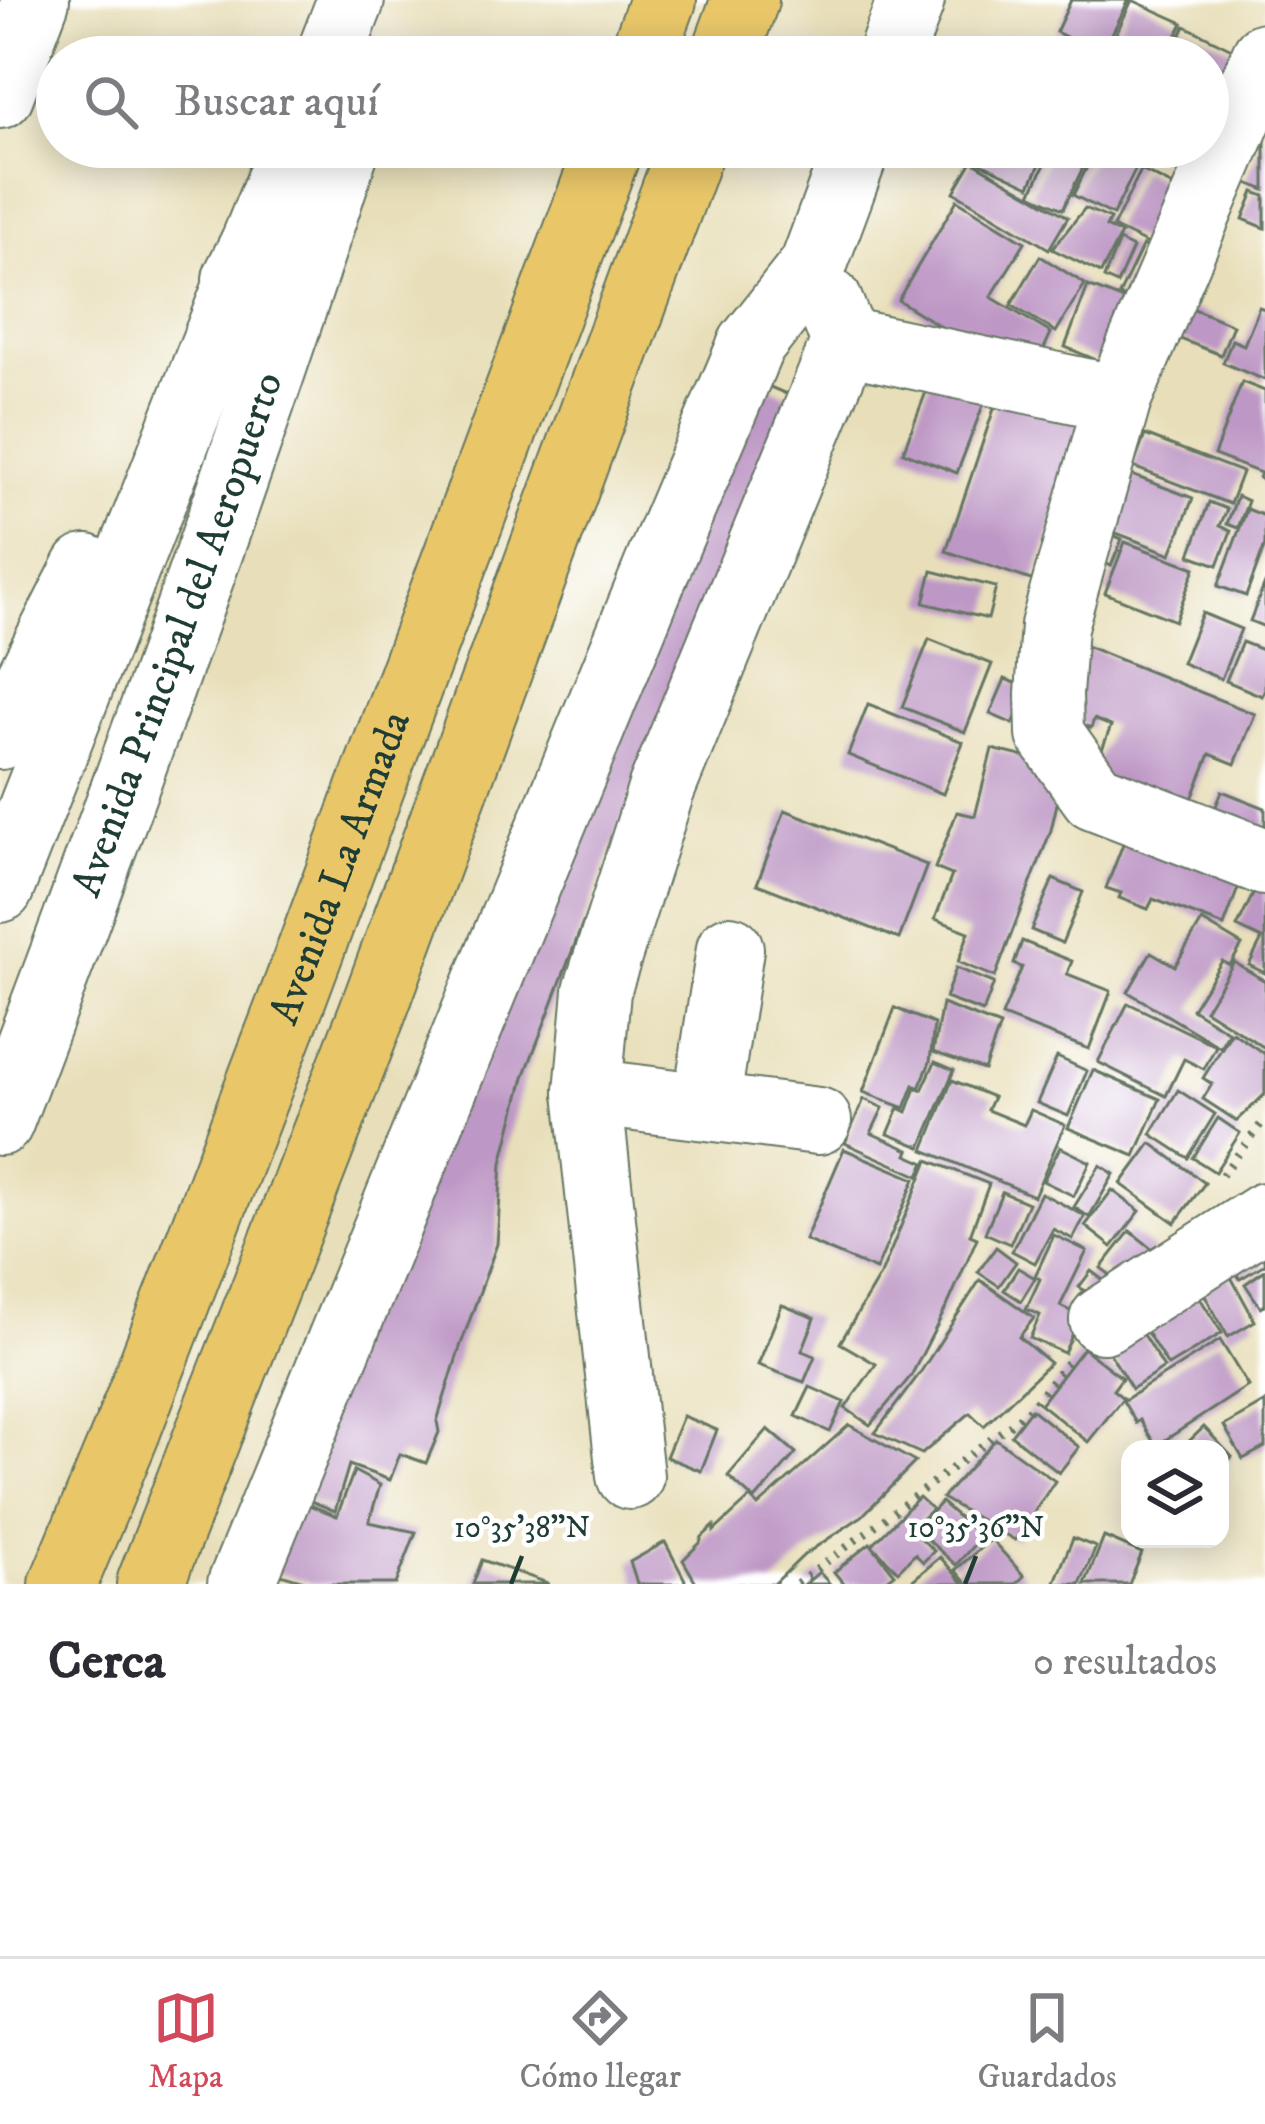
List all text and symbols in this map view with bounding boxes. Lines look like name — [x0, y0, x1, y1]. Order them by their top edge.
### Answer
search box — [36, 36, 1229, 168]
icon: search — [78, 69, 144, 135]
text: Buscar aquí — [174, 74, 379, 130]
street label: Avenida Principal del Aeropuerto — [61, 366, 295, 904]
street label: Avenida La Armada — [259, 704, 423, 1032]
map controls — [1121, 1440, 1229, 1548]
button: layers — [1121, 1440, 1229, 1548]
text: 10°35'38"N — [454, 1510, 590, 1547]
text: 10°35'36"N — [908, 1510, 1044, 1547]
text: Cerca — [48, 1630, 165, 1694]
text: 0 resultados — [1033, 1638, 1217, 1687]
tab: Mapa — [148, 1985, 223, 2098]
tab: Cómo llegar — [519, 1985, 681, 2098]
tab: Guardados — [978, 1985, 1117, 2098]

